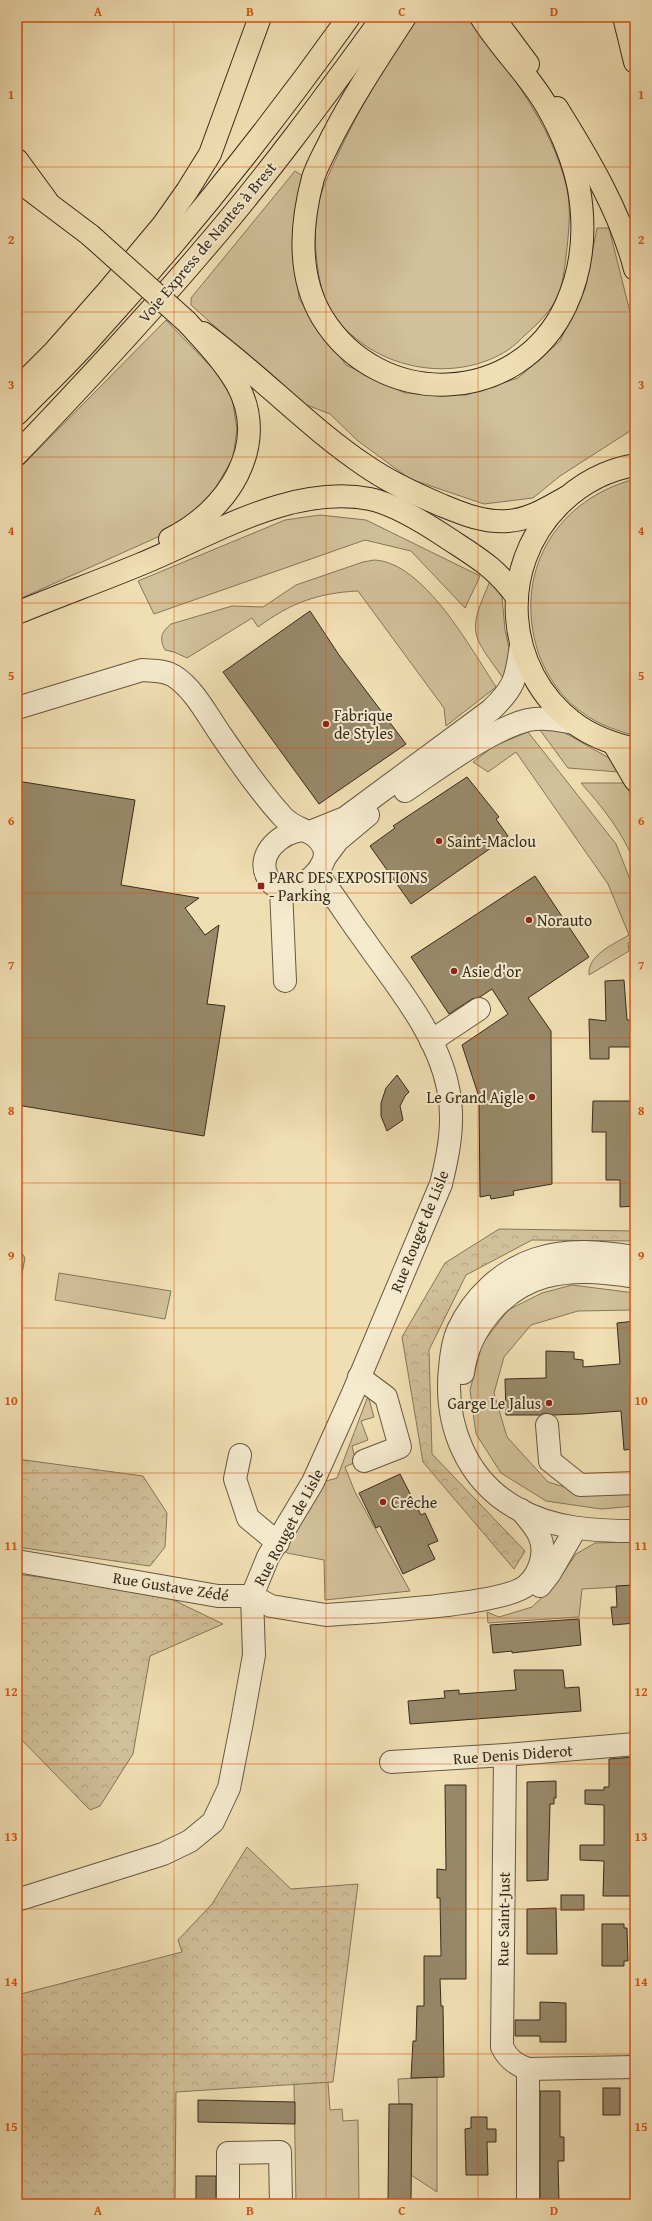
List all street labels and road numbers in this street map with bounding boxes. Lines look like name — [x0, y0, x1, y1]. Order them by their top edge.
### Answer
street label: Voie Express de Nantes à Brest — [132, 156, 282, 328]
street label: Rue Rouget de Lisle — [384, 1166, 454, 1296]
street label: Rue Rouget de Lisle — [247, 1464, 329, 1590]
street label: Rue Gustave Zédé — [111, 1565, 231, 1607]
street label: Rue Denis Diderot — [452, 1738, 574, 1770]
street label: Rue Saint-Just — [490, 1871, 516, 1966]

